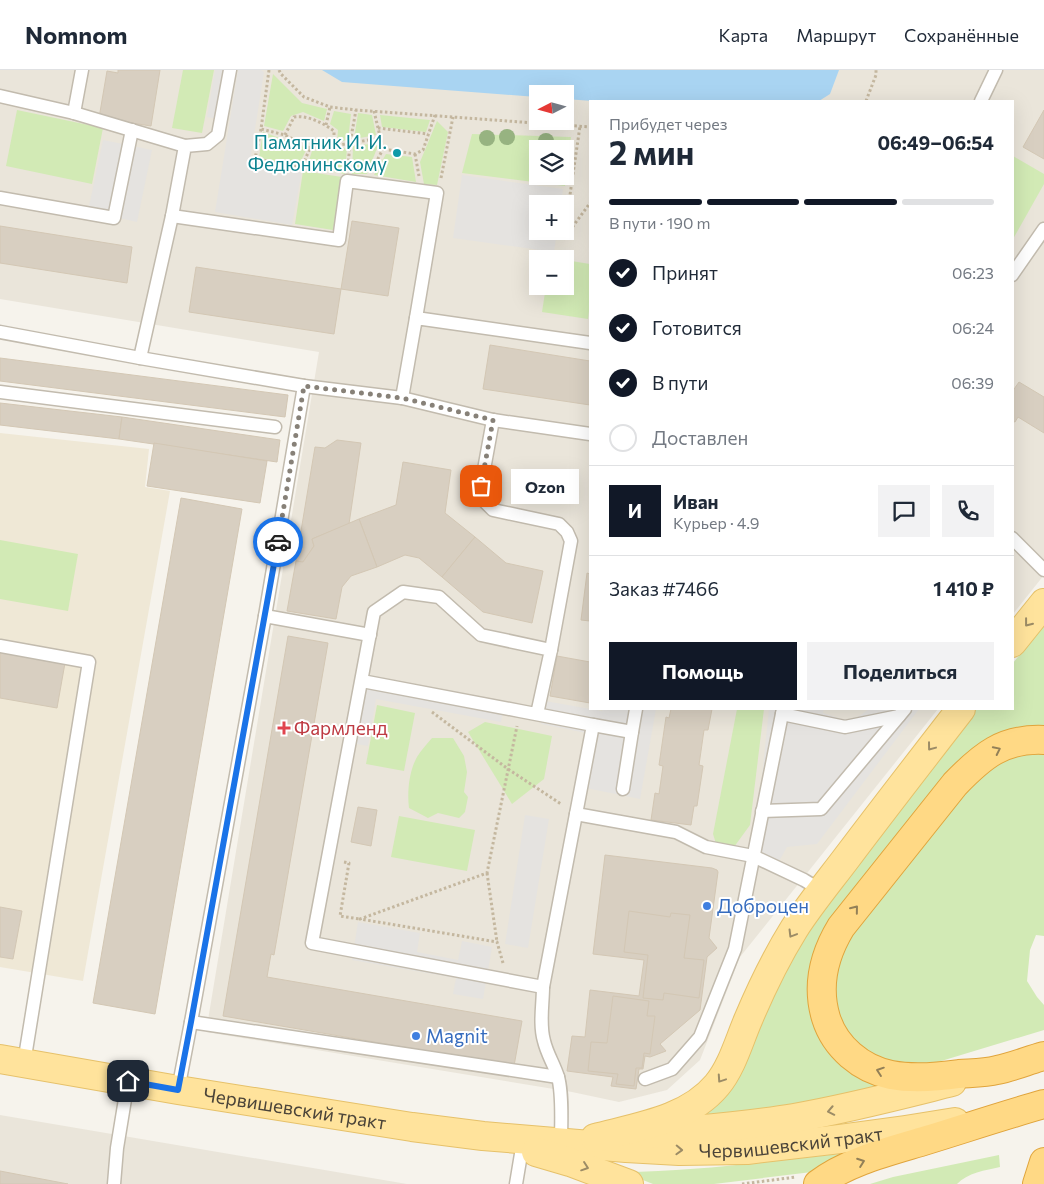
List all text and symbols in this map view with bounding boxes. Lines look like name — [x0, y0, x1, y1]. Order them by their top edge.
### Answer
text: Nomnom — [25, 20, 127, 49]
text: Карта — [719, 24, 768, 46]
text: Маршрут — [796, 24, 876, 46]
text: Сохранённые — [904, 24, 1019, 46]
north arrow — [529, 85, 574, 130]
map controls — [529, 85, 574, 295]
text: Прибудет через — [609, 114, 728, 133]
place label: Памятник И. И. Федюнинскому — [248, 130, 387, 175]
text: 06:49–06:54 — [877, 131, 994, 154]
text: 2 мин — [609, 132, 694, 172]
button: layers — [529, 140, 574, 185]
marker: Памятник И. И. Федюнинскому — [391, 147, 403, 159]
button: + — [529, 195, 574, 240]
text: В пути · 190 m — [609, 213, 710, 232]
button: − — [529, 250, 574, 295]
icon: check — [609, 259, 637, 287]
text: Принят — [652, 261, 718, 284]
text: 06:23 — [952, 263, 994, 282]
icon: check — [609, 314, 637, 342]
text: Готовится — [652, 316, 742, 339]
text: 06:24 — [952, 318, 994, 337]
icon: check — [609, 369, 637, 397]
text: В пути — [652, 371, 708, 394]
text: 06:39 — [951, 373, 994, 392]
text: Доставлен — [652, 426, 748, 449]
pin — [460, 465, 502, 507]
callout: Ozon — [511, 468, 578, 504]
icon: bag — [467, 472, 495, 500]
text: Ozon — [525, 477, 565, 496]
button: chat — [878, 485, 930, 537]
button: phone — [942, 485, 994, 537]
text: Иван — [673, 490, 719, 513]
text: И — [628, 499, 642, 522]
text: Курьер · 4.9 — [673, 513, 759, 532]
courier — [253, 517, 303, 567]
icon: car — [264, 528, 292, 556]
text: Заказ #7466 — [609, 577, 719, 600]
text: 1 410 ₽ — [933, 577, 994, 600]
one-way arrow — [1026, 617, 1034, 626]
button: Помощь — [609, 642, 797, 700]
button: Поделиться — [807, 642, 994, 700]
place label: Фармленд — [294, 716, 388, 739]
marker: Фармленд — [278, 722, 290, 734]
one-way arrow — [928, 741, 937, 751]
one-way arrow — [992, 746, 1001, 756]
place label: Доброцен — [717, 894, 809, 917]
marker: Доброцен — [701, 900, 713, 912]
one-way arrow — [850, 906, 858, 915]
one-way arrow — [788, 928, 798, 937]
place label: Magnit — [426, 1024, 488, 1047]
marker: Magnit — [410, 1030, 422, 1042]
pin — [107, 1060, 149, 1102]
icon: home — [114, 1067, 142, 1095]
one-way arrow — [876, 1067, 885, 1077]
one-way arrow — [717, 1074, 727, 1083]
street label: Червишевский тракт — [202, 1082, 388, 1134]
one-way arrow — [827, 1105, 836, 1115]
street label: Червишевский тракт — [699, 1121, 884, 1162]
one-way arrow — [676, 1145, 684, 1156]
one-way arrow — [856, 1158, 865, 1168]
one-way arrow — [581, 1161, 589, 1171]

